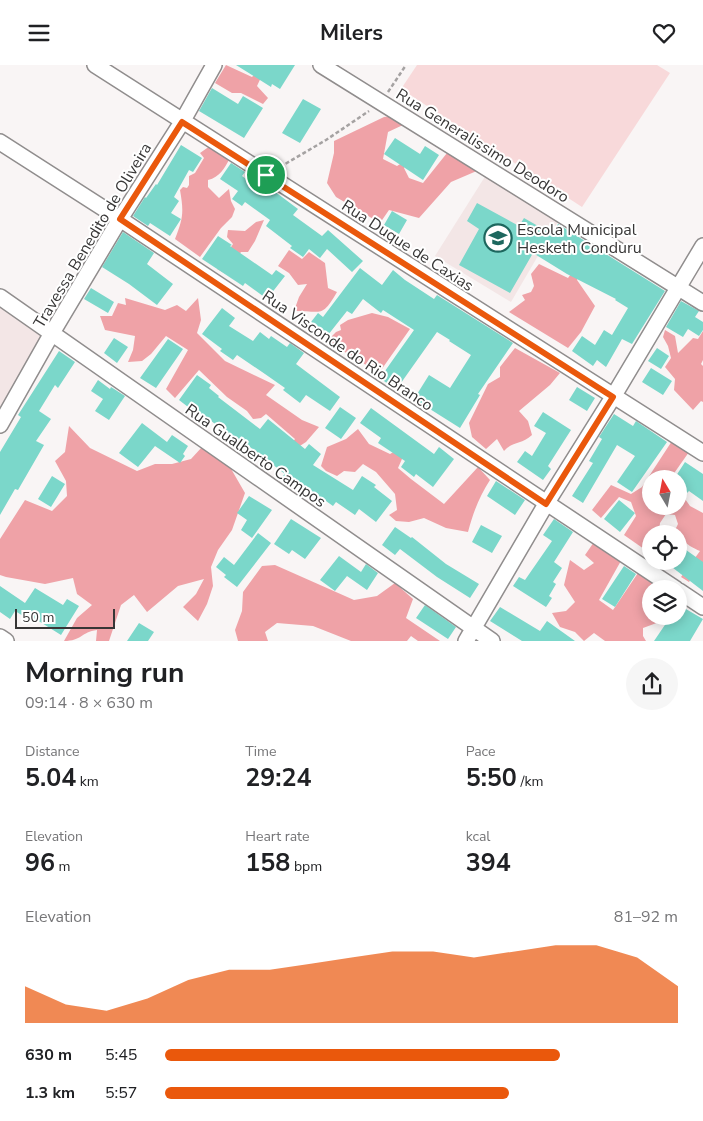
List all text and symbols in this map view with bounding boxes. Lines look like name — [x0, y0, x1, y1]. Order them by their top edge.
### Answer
text: Milers — [320, 18, 383, 48]
icon: menu — [25, 19, 53, 47]
icon: heart — [650, 19, 678, 47]
street label: Rua Generalissimo Deodoro — [392, 83, 573, 208]
street label: Travessa Benedito de Oliveira — [29, 139, 157, 332]
pin — [245, 154, 287, 196]
icon: arrive — [252, 161, 280, 189]
street label: Rua Duque de Caxias — [337, 195, 478, 297]
place label: Escola Municipal Hesketh Conduru — [517, 219, 642, 259]
school or university icon: Escola Municipal Hesketh Conduru — [483, 223, 513, 253]
street label: Rua Visconde do Rio Branco — [258, 285, 437, 416]
street label: Rua Gualberto Campos — [181, 399, 330, 513]
north arrow — [642, 470, 688, 515]
map controls — [642, 470, 687, 625]
button: locate — [642, 525, 687, 570]
button: layers — [642, 580, 687, 625]
scale bar — [15, 606, 115, 629]
text: 50 m — [22, 608, 54, 627]
text: Morning run — [25, 654, 184, 692]
button: share — [626, 658, 678, 710]
text: 09:14 · 8 × 630 m — [25, 692, 153, 714]
text: Distance — [25, 742, 79, 761]
text: Time — [245, 742, 276, 761]
text: Pace — [466, 742, 495, 761]
text: 5.04 — [25, 761, 76, 795]
text: 29:24 — [245, 761, 312, 795]
text: 5:50 — [466, 761, 517, 795]
text: km — [76, 772, 99, 791]
text: /km — [517, 772, 543, 791]
text: Elevation — [25, 827, 83, 846]
text: Heart rate — [245, 827, 309, 846]
text: kcal — [466, 827, 490, 846]
text: 96 — [25, 846, 55, 880]
text: 158 — [245, 846, 290, 880]
text: 394 — [466, 846, 511, 880]
text: m — [55, 857, 71, 876]
text: bpm — [290, 857, 322, 876]
text: Elevation — [25, 906, 91, 928]
text: 81–92 m — [614, 906, 678, 928]
text: 630 m — [25, 1044, 72, 1066]
text: 5:45 — [105, 1044, 137, 1066]
text: 1.3 km — [25, 1082, 75, 1104]
text: 5:57 — [105, 1082, 137, 1104]

